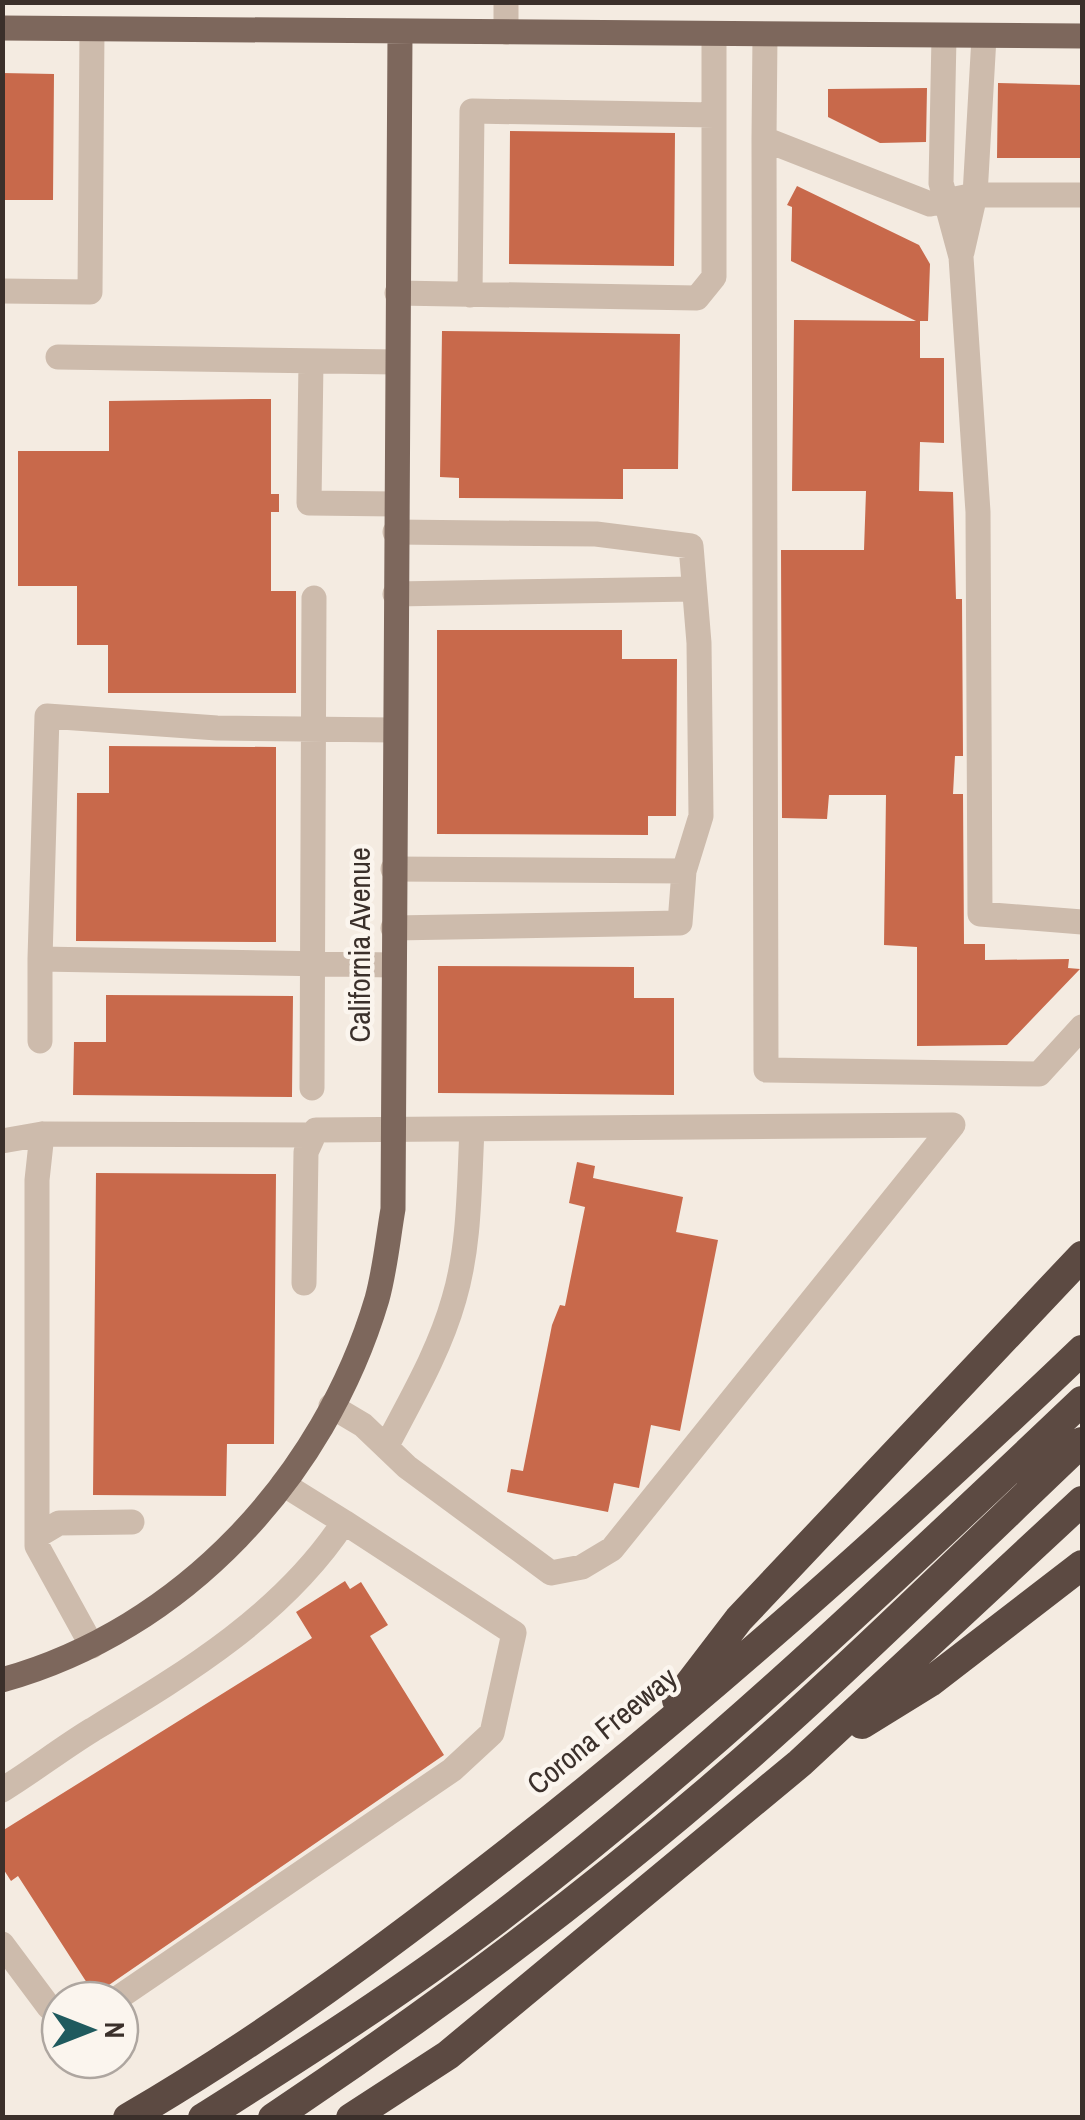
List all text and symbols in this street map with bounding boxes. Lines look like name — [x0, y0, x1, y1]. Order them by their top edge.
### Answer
street label: California Avenue — [339, 847, 379, 1043]
street label: Corona Freeway — [518, 1657, 685, 1803]
north arrow — [40, 1980, 140, 2080]
text: N — [96, 2022, 134, 2038]

